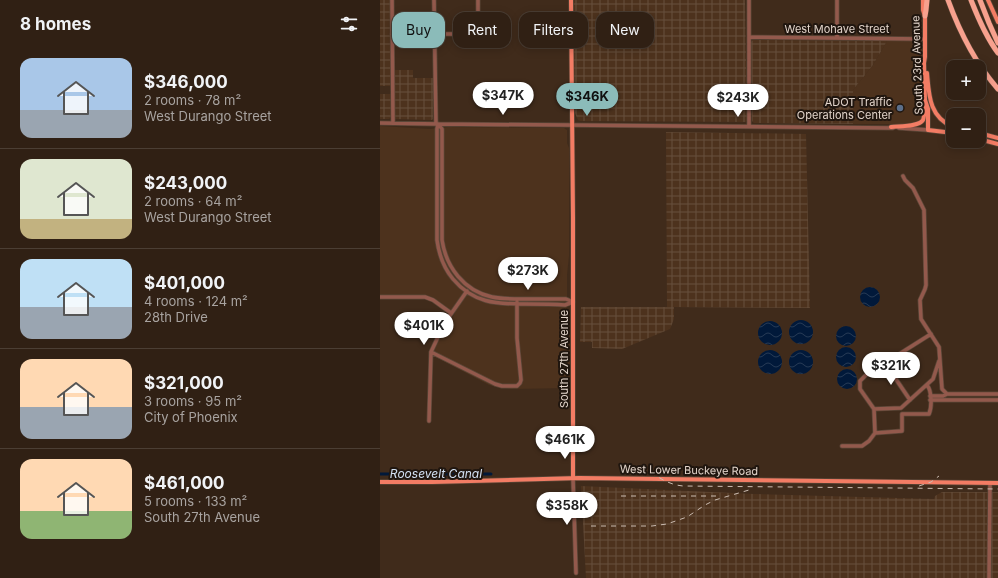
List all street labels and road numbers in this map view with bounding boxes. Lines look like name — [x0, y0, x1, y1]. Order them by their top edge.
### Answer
street label: South 23rd Avenue — [908, 15, 926, 115]
street label: West Mohave Street — [785, 22, 890, 36]
street label: South 27th Avenue — [557, 310, 571, 408]
street label: West Lower Buckeye Road — [620, 462, 758, 478]

